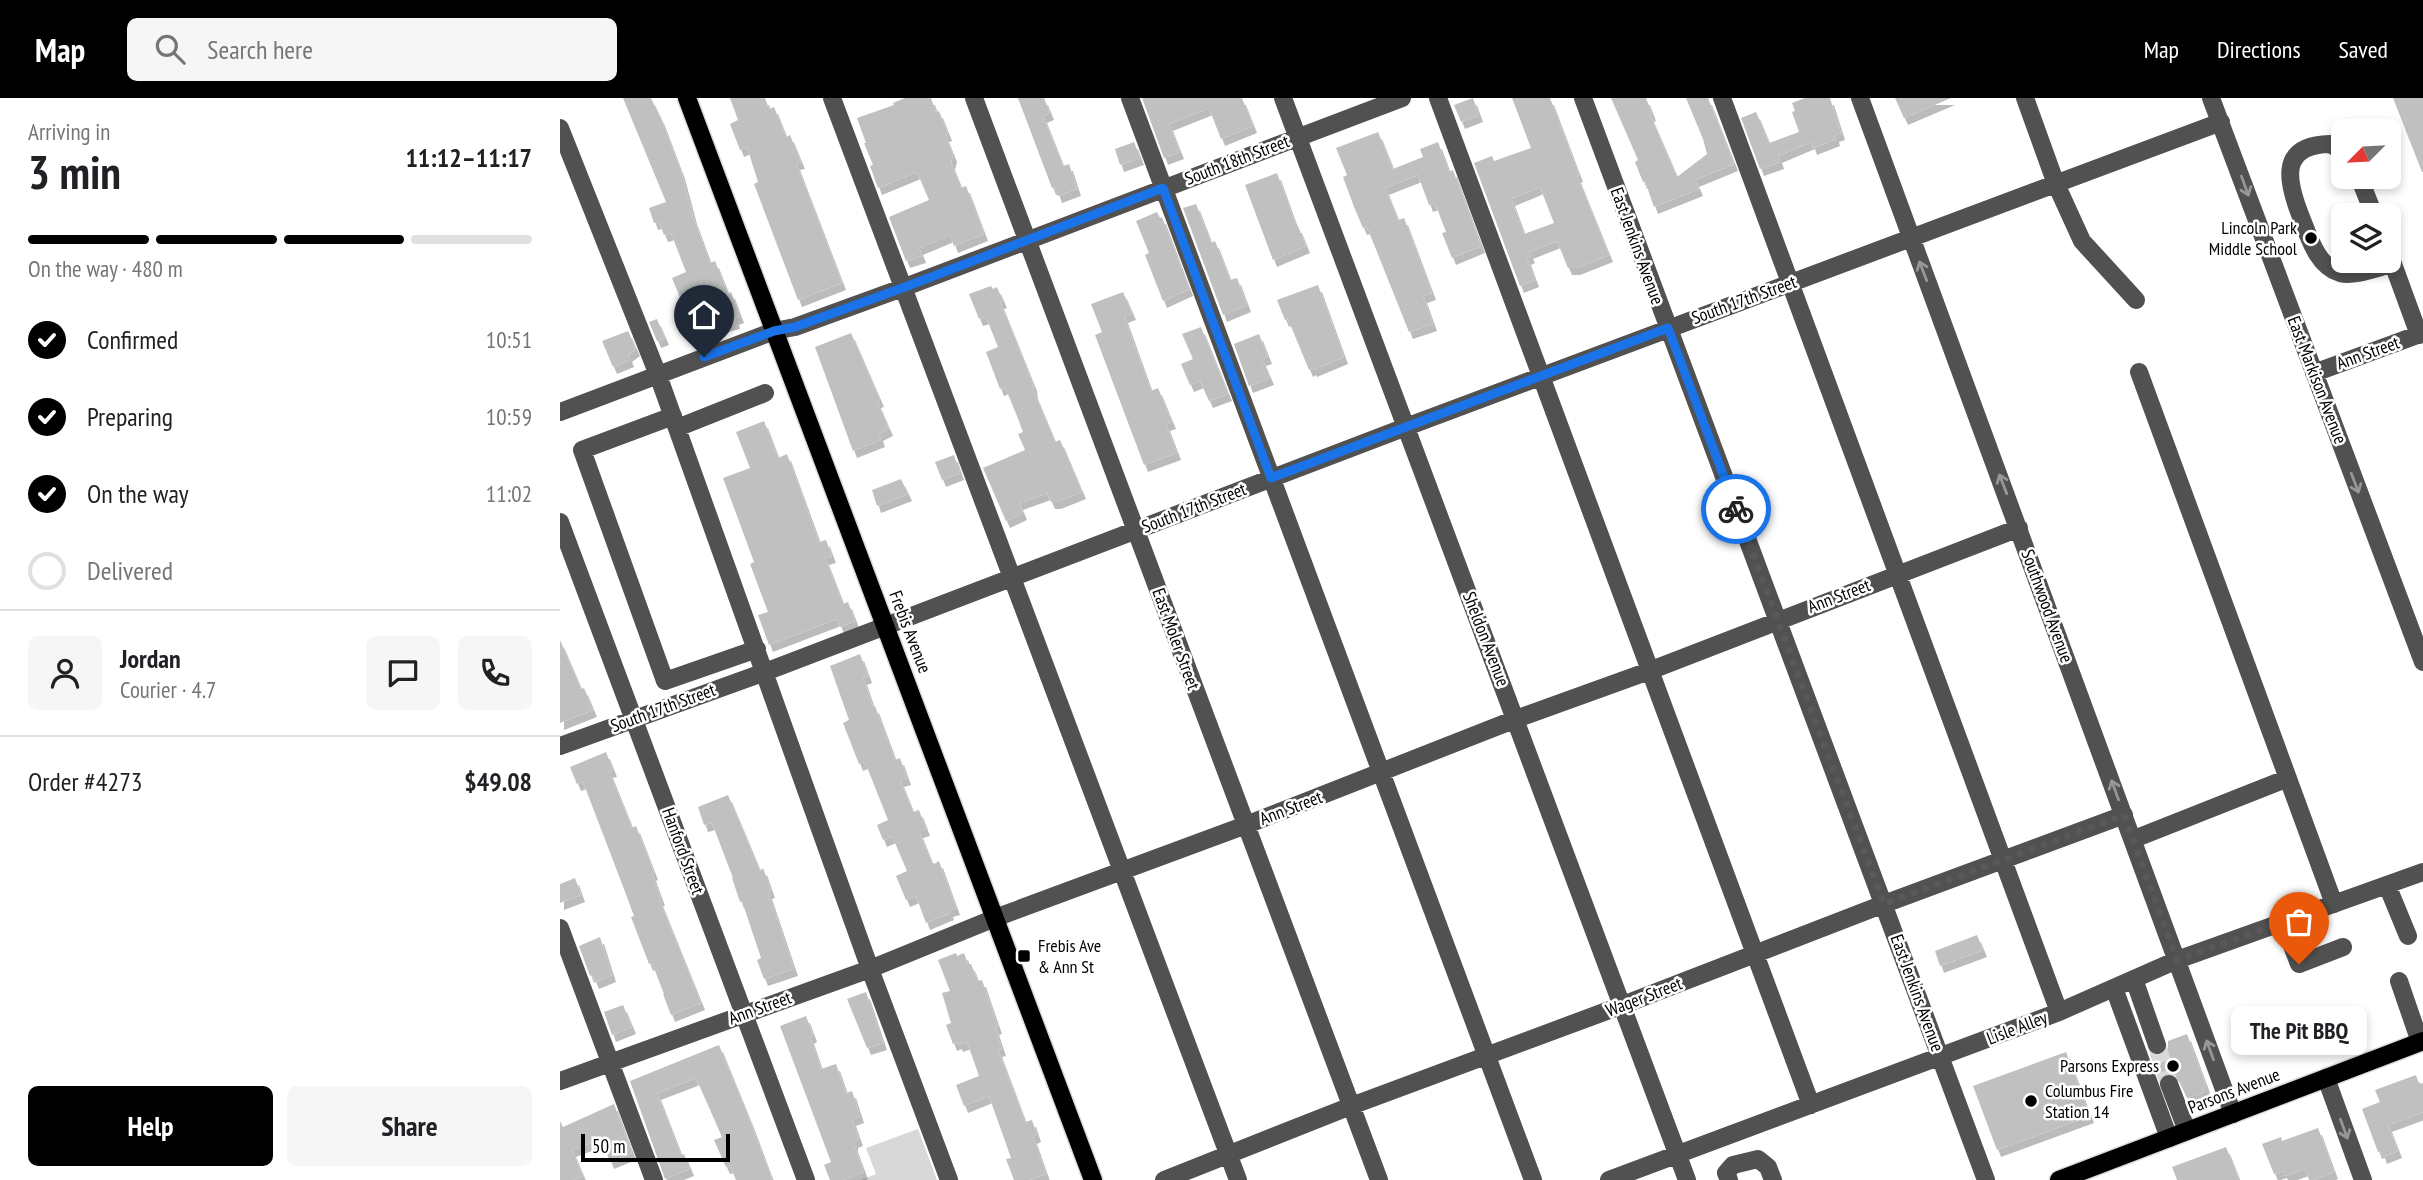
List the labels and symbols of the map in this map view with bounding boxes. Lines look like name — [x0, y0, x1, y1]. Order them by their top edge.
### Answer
north arrow — [2331, 119, 2401, 189]
street label: South 18th Street — [1181, 129, 1292, 190]
one-way arrow — [2239, 175, 2252, 197]
street label: East Jenkins Avenue — [1606, 184, 1669, 308]
place label: Lincoln Park Middle School — [2209, 216, 2298, 260]
marker: Lincoln Park Middle School — [2303, 230, 2319, 246]
one-way arrow — [1916, 261, 1928, 283]
street label: South 17th Street — [1688, 270, 1799, 329]
pin — [674, 285, 734, 357]
street label: East Markison Avenue — [2283, 313, 2352, 447]
street label: Ann Street — [2333, 331, 2403, 375]
one-way arrow — [2350, 472, 2363, 494]
courier — [1701, 474, 1771, 544]
one-way arrow — [1995, 474, 2008, 496]
street label: South 17th Street — [1138, 477, 1249, 538]
street label: Southwood Avenue — [2016, 546, 2079, 666]
street label: Ann Street — [1804, 573, 1874, 618]
street label: East Moler Street — [1147, 585, 1206, 693]
street label: Frebis Avenue — [884, 587, 937, 676]
street label: Sheldon Avenue — [1458, 588, 1515, 689]
street label: South 17th Street — [607, 678, 718, 737]
one-way arrow — [2108, 779, 2120, 801]
street label: Ann Street — [1256, 785, 1326, 830]
street label: Hanford Street — [657, 804, 710, 897]
pin — [2269, 892, 2329, 964]
street label: East Jenkins Avenue — [1886, 931, 1949, 1055]
place label: Frebis Ave & Ann St — [1038, 934, 1101, 978]
marker: Frebis Ave & Ann St — [1016, 948, 1032, 964]
street label: Wager Street — [1602, 971, 1685, 1022]
street label: Ann Street — [725, 986, 795, 1030]
street label: Lisle Alley — [1983, 1005, 2051, 1050]
callout: The Pit BBQ — [2231, 1006, 2367, 1055]
one-way arrow — [2203, 1039, 2215, 1061]
place label: Parsons Express — [2060, 1054, 2159, 1077]
marker: Parsons Express — [2165, 1058, 2181, 1074]
street label: Parsons Avenue — [2185, 1063, 2283, 1119]
place label: Columbus Fire Station 14 — [2045, 1079, 2133, 1123]
marker: Columbus Fire Station 14 — [2023, 1093, 2039, 1109]
one-way arrow — [2339, 1118, 2351, 1140]
scale bar — [581, 1131, 730, 1163]

